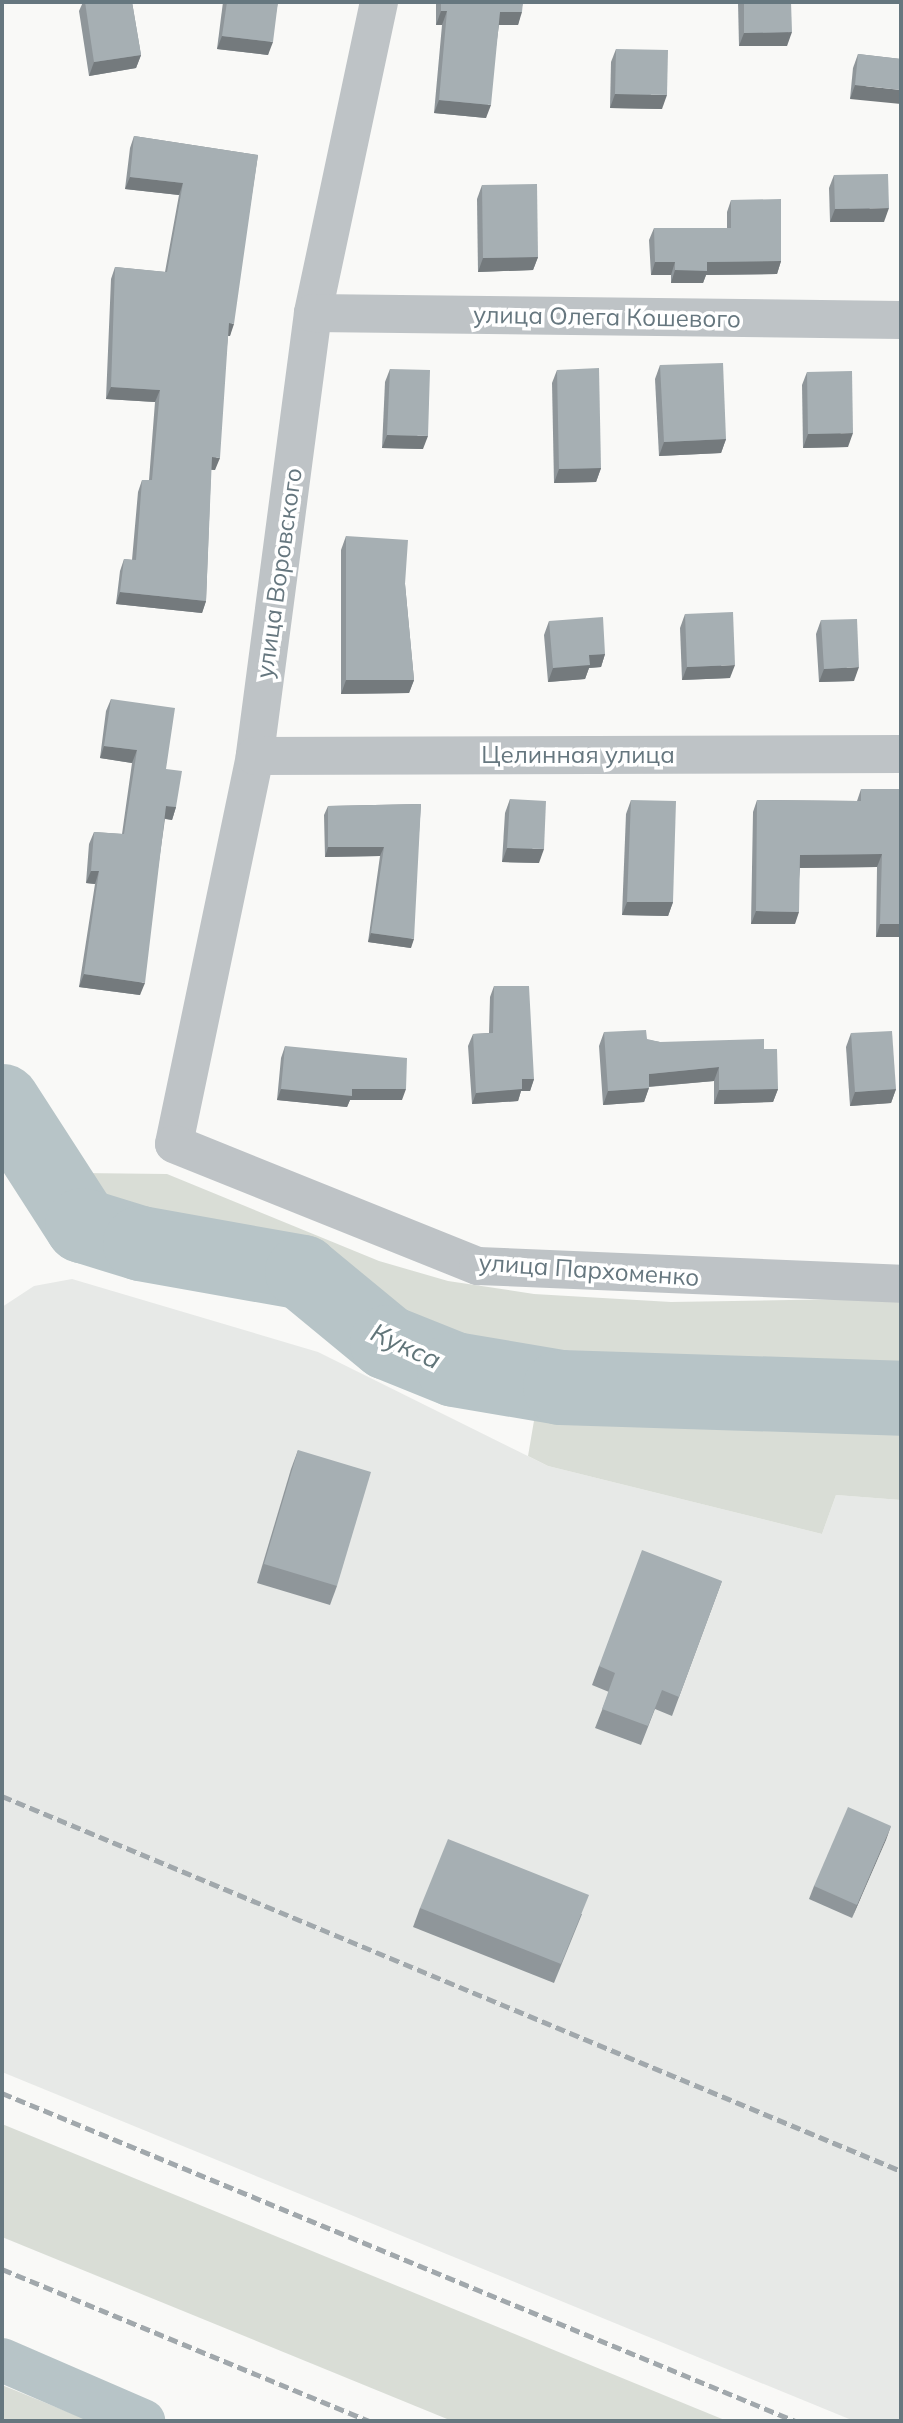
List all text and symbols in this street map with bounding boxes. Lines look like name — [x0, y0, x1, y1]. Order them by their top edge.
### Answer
street label: улица Олега Кошевого — [473, 300, 741, 334]
street label: улица Воровского — [250, 466, 308, 680]
street label: Целинная улица — [481, 741, 675, 769]
street label: улица Пархоменко — [478, 1248, 700, 1292]
water label: Кукса — [366, 1316, 446, 1376]

